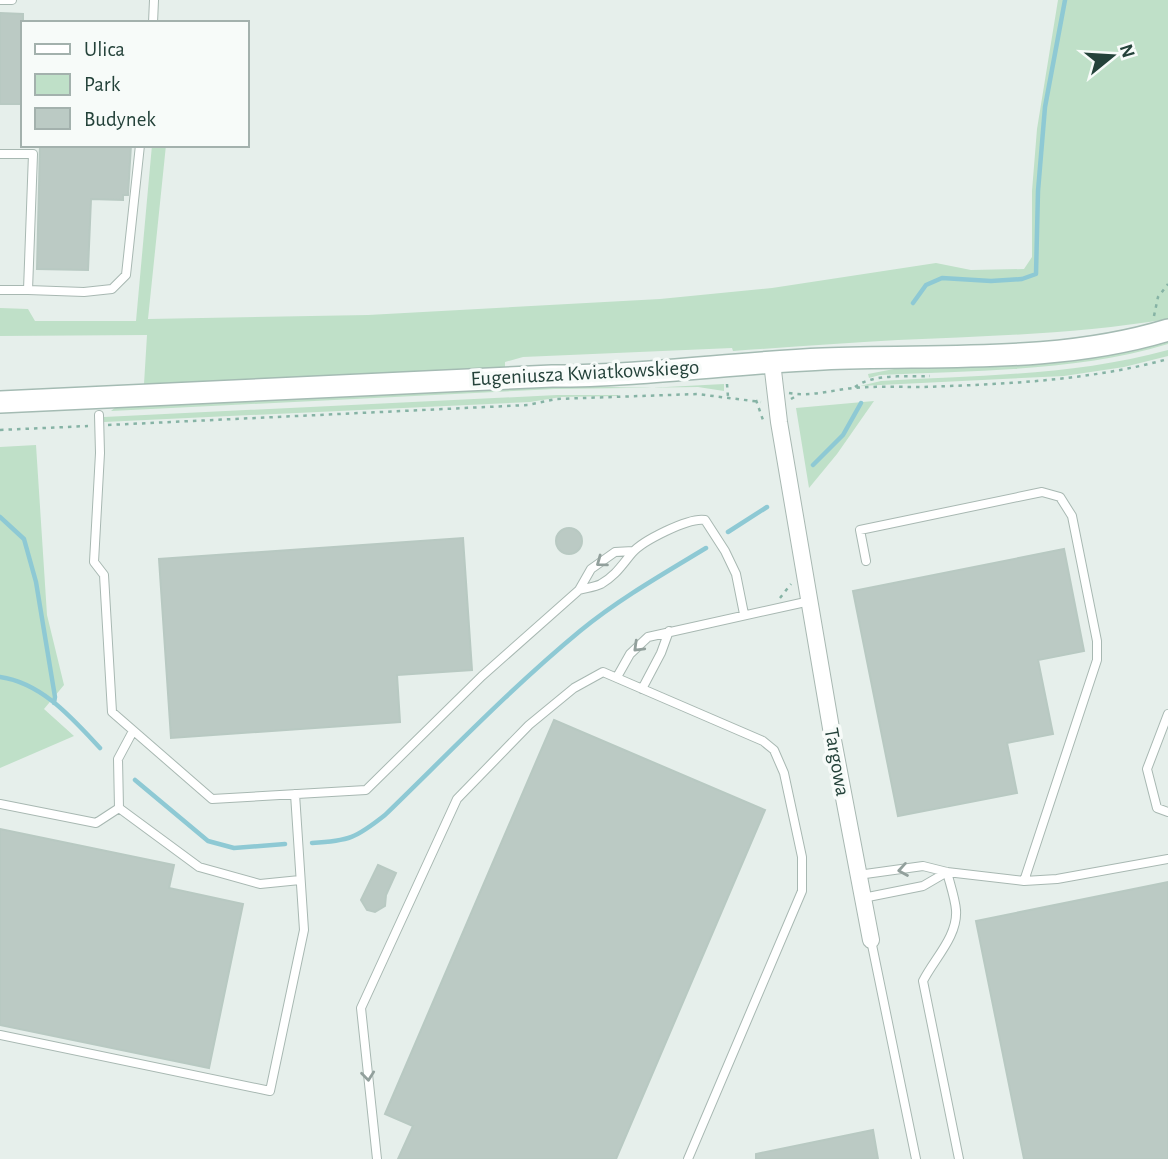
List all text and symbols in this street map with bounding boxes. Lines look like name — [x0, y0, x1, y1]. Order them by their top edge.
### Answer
legend — [21, 21, 248, 147]
north arrow — [1077, 21, 1147, 91]
text: Ulica — [84, 39, 125, 60]
text: N — [1116, 42, 1138, 60]
text: Park — [84, 74, 121, 95]
text: Budynek — [84, 109, 156, 130]
street label: Eugeniusza Kwiatkowskiego — [470, 357, 700, 389]
one-way arrow — [596, 554, 609, 566]
one-way arrow — [633, 639, 646, 652]
street label: Targowa — [821, 726, 853, 798]
one-way arrow — [897, 862, 909, 877]
one-way arrow — [361, 1070, 376, 1082]

